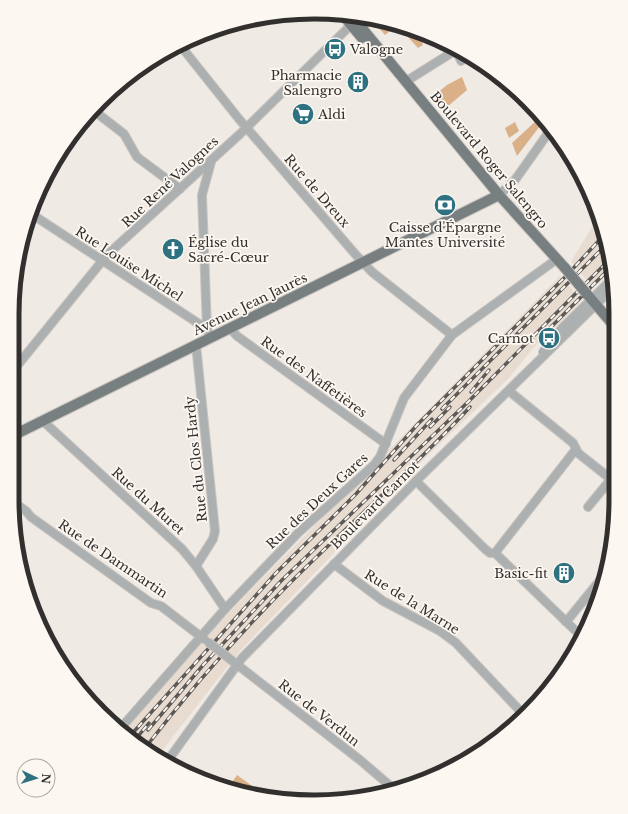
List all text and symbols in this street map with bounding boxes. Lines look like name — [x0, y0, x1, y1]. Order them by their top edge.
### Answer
bus stop icon: Valogne — [322, 36, 348, 62]
place label: Valogne — [349, 41, 403, 58]
place label: Pharmacie Salengro — [271, 67, 342, 99]
building icon: Pharmacie Salengro — [345, 69, 371, 95]
street label: Boulevard Roger Salengro — [426, 88, 552, 232]
supermarket icon: Aldi — [290, 101, 316, 127]
place label: Aldi — [317, 106, 346, 123]
street label: Rue René Valognes — [118, 133, 222, 231]
street label: Rue de Dreux — [280, 151, 354, 231]
bank icon: Caisse d'Épargne Mantes Université — [432, 192, 458, 218]
place label: Caisse d'Épargne Mantes Université — [385, 219, 505, 251]
street label: Rue Louise Michel — [72, 223, 186, 305]
place label: Église du Sacré-Cœur — [188, 234, 269, 266]
church icon: Église du Sacré-Cœur — [160, 236, 186, 262]
street label: Avenue Jean Jaurès — [189, 269, 310, 340]
bus stop icon: Carnot — [536, 325, 562, 351]
place label: Carnot — [488, 330, 534, 347]
street label: Rue des Naffetières — [257, 333, 371, 421]
street label: Rue du Clos Hardy — [181, 395, 211, 523]
street label: Rue des Deux Gares — [263, 449, 372, 553]
street label: Boulevard Carnot — [327, 457, 423, 553]
street label: Rue du Muret — [108, 464, 188, 538]
street label: Rue de Dammartin — [55, 516, 171, 602]
building icon: Basic-fit — [551, 560, 577, 586]
place label: Basic-fit — [494, 565, 548, 582]
street label: Rue de la Marne — [361, 566, 463, 638]
street label: Rue de Verdun — [275, 676, 363, 750]
north arrow — [16, 758, 56, 798]
text: N — [39, 773, 53, 785]

